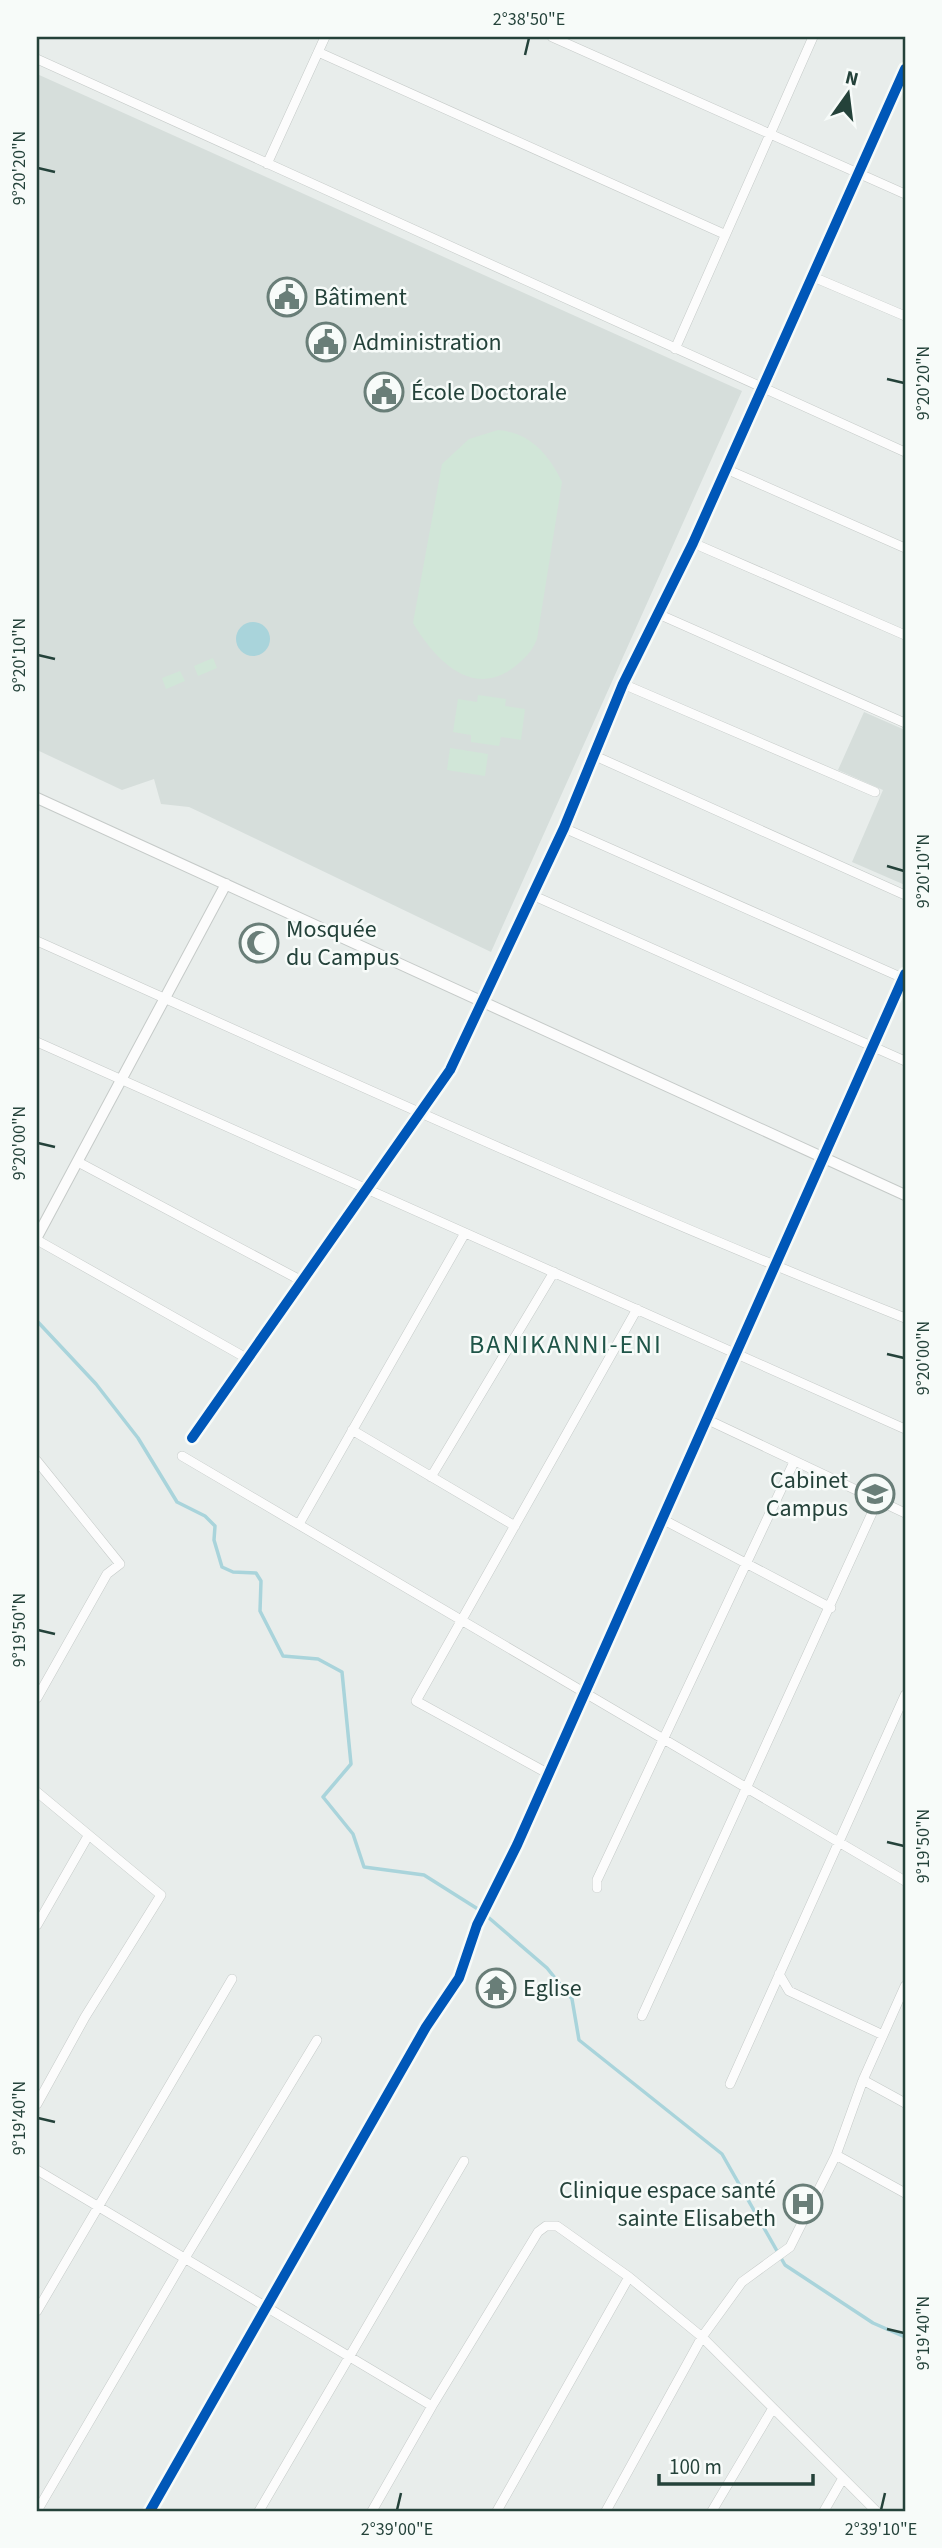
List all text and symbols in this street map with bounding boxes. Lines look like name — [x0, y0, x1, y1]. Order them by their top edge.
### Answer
text: 2°38'50"E — [493, 7, 565, 32]
north arrow — [813, 60, 883, 130]
text: N — [842, 64, 861, 94]
text: 9°20'20"N — [7, 131, 32, 205]
public building icon: Bâtiment — [266, 276, 308, 318]
place label: Bâtiment — [314, 280, 407, 315]
public building icon: Administration — [305, 321, 347, 363]
place label: Administration — [353, 325, 502, 360]
text: 9°20'20"N — [911, 346, 936, 420]
public building icon: École Doctorale — [363, 371, 405, 413]
place label: École Doctorale — [411, 375, 567, 410]
text: 9°20'10"N — [7, 618, 32, 692]
text: 9°20'10"N — [911, 834, 936, 908]
place label: Mosquée du Campus — [286, 912, 399, 975]
mosque icon: Mosquée du Campus — [238, 922, 280, 964]
text: 9°20'00"N — [7, 1106, 32, 1180]
text: 9°20'00"N — [911, 1321, 936, 1395]
district label: BANIKANNI-ENI — [469, 1326, 663, 1363]
place label: Cabinet Campus — [766, 1463, 848, 1526]
school or university icon: Cabinet Campus — [854, 1473, 896, 1515]
text: 9°19'50"N — [7, 1593, 32, 1667]
text: 9°19'50"N — [911, 1809, 936, 1883]
temple icon: Eglise — [475, 1967, 517, 2009]
place label: Eglise — [523, 1971, 582, 2006]
text: 9°19'40"N — [7, 2081, 32, 2155]
place label: Clinique espace santé sainte Elisabeth — [559, 2173, 776, 2236]
hospital icon: Clinique espace santé sainte Elisabeth — [782, 2183, 824, 2225]
text: 9°19'40"N — [911, 2296, 936, 2370]
scale bar — [659, 2443, 813, 2487]
text: 100 m — [669, 2452, 722, 2482]
text: 2°39'00"E — [361, 2517, 433, 2542]
text: 2°39'10"E — [845, 2517, 917, 2542]

